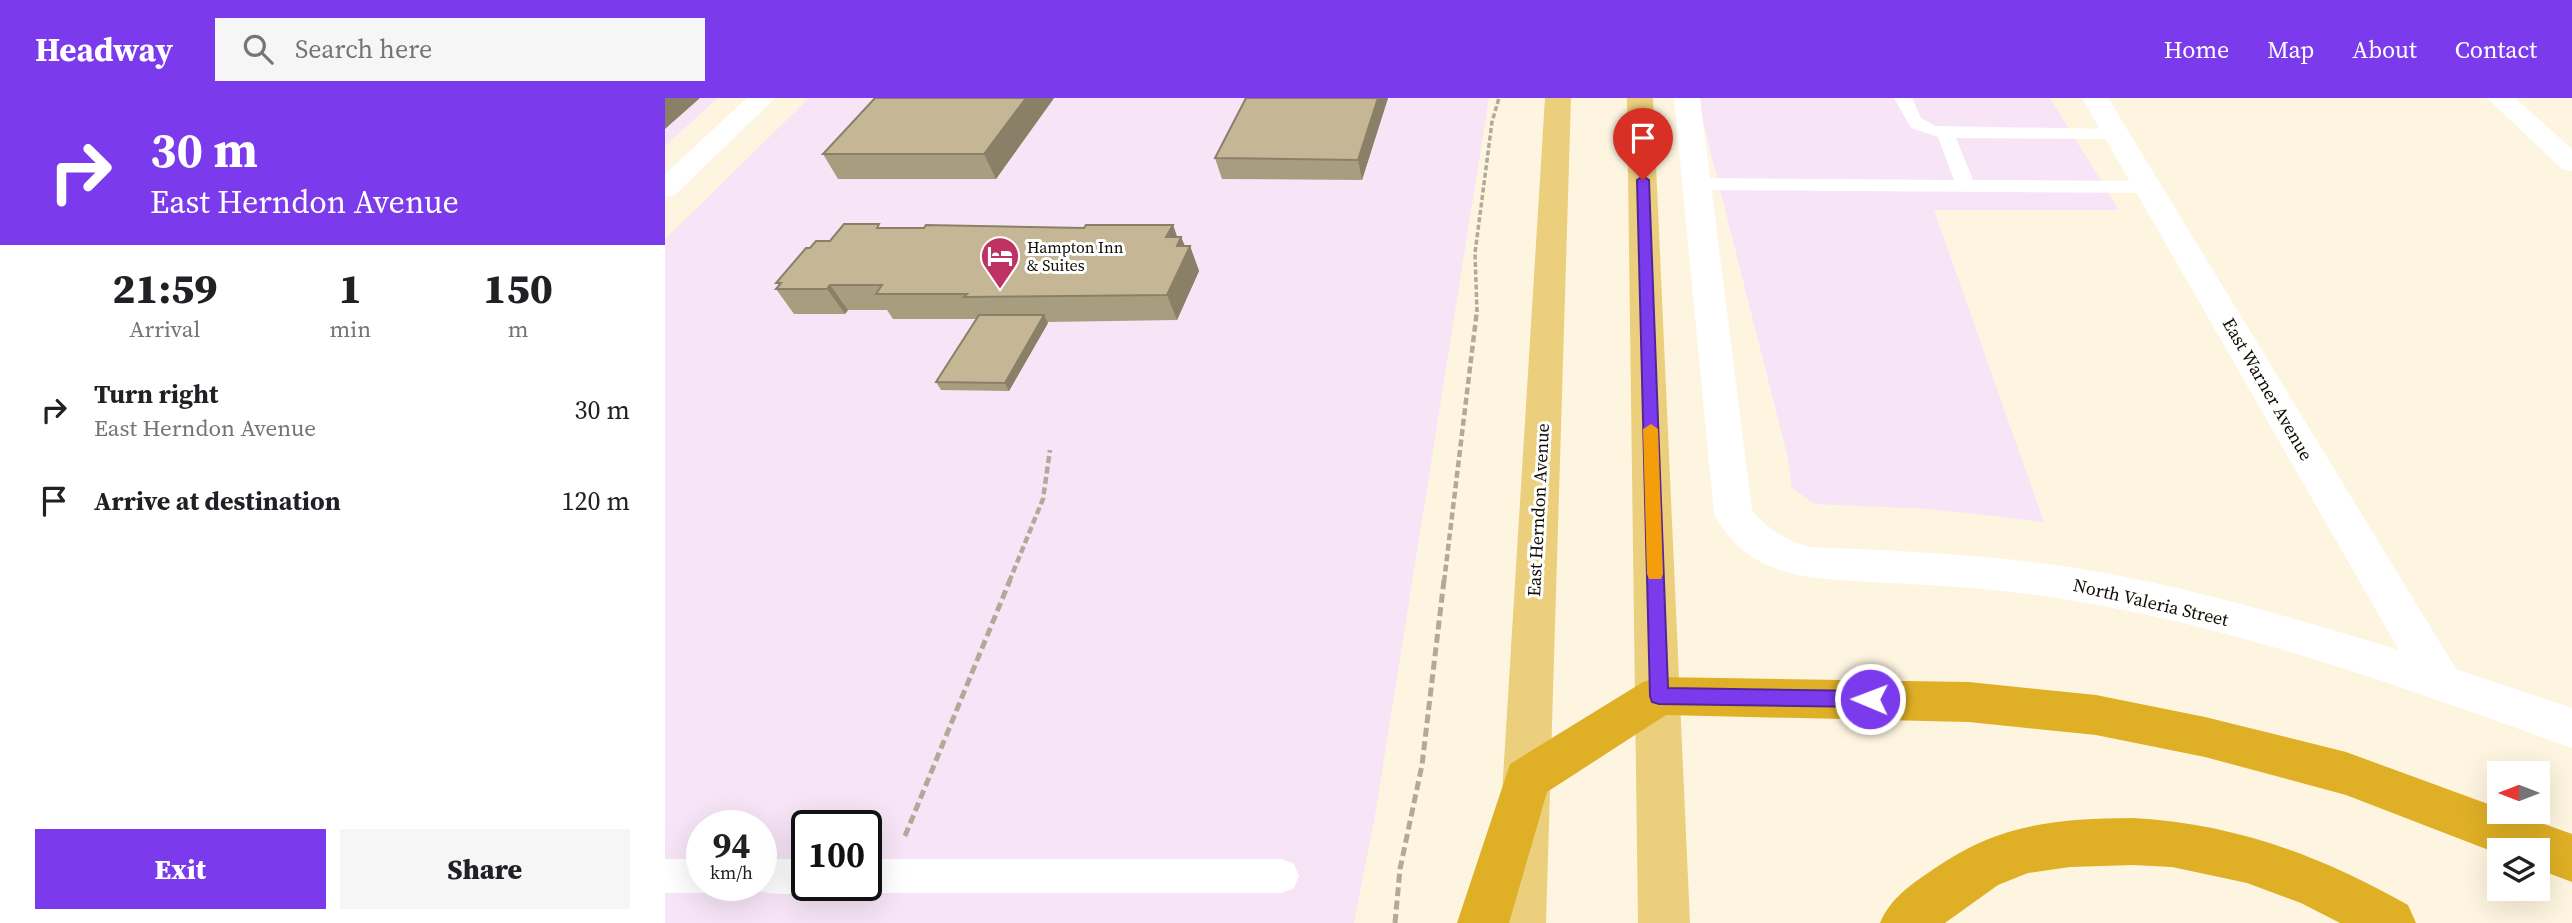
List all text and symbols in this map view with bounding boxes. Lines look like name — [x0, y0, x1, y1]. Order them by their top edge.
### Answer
search box — [215, 18, 705, 81]
text: Headway — [35, 27, 173, 72]
icon: search — [239, 30, 277, 68]
text: Search here — [295, 31, 432, 67]
text: Home — [2164, 33, 2229, 66]
text: Map — [2267, 33, 2314, 66]
text: About — [2352, 33, 2417, 66]
text: Contact — [2455, 33, 2537, 66]
pin — [1613, 108, 1673, 180]
text: 30 m — [150, 116, 258, 183]
icon: arrive — [1624, 119, 1662, 157]
icon: right — [35, 126, 126, 217]
text: East Herndon Avenue — [150, 180, 459, 224]
hotel icon: Hampton Inn & Suites — [979, 235, 1021, 290]
place label: Hampton Inn & Suites — [1027, 236, 1124, 276]
text: 21:59 — [112, 259, 217, 317]
text: 1 — [339, 259, 362, 317]
text: 150 — [483, 259, 553, 317]
text: Arrival — [129, 313, 200, 345]
text: min — [330, 313, 371, 345]
text: m — [508, 313, 528, 345]
street label: East Warner Avenue — [2217, 313, 2319, 465]
text: Turn right — [94, 376, 218, 412]
icon: right — [35, 391, 73, 429]
text: 30 m — [575, 392, 630, 428]
text: East Herndon Avenue — [94, 412, 316, 444]
street label: East Herndon Avenue — [1521, 423, 1555, 597]
icon: arrive — [35, 482, 73, 520]
text: Arrive at destination — [94, 483, 341, 519]
text: 120 m — [562, 483, 630, 519]
street label: North Valeria Street — [2071, 572, 2231, 632]
position arrow — [1833, 662, 1907, 736]
north arrow — [2487, 761, 2550, 824]
map controls — [2487, 761, 2550, 901]
speed limit sign: 100 — [791, 810, 882, 901]
text: 94 — [713, 822, 750, 870]
button: Exit — [35, 829, 326, 909]
button: Share — [340, 829, 630, 909]
button: layers — [2487, 838, 2550, 901]
text: km/h — [710, 860, 753, 885]

